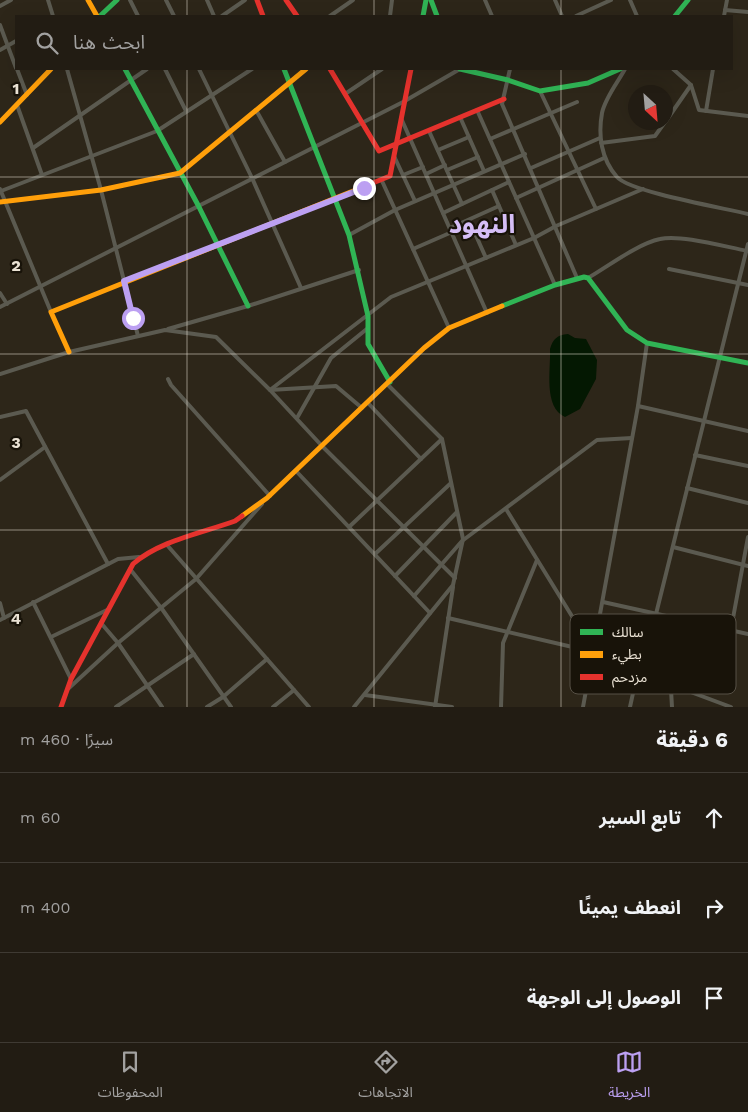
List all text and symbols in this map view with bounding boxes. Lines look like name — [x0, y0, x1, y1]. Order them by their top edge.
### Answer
search box — [15, 15, 733, 70]
icon: search — [33, 29, 61, 57]
text: ابحث هنا — [73, 31, 145, 54]
text: 1 — [13, 79, 19, 98]
north arrow — [628, 85, 673, 130]
route end — [353, 177, 376, 200]
district label: النهود — [449, 209, 515, 239]
text: 2 — [11, 256, 21, 275]
route start — [122, 307, 145, 330]
text: 3 — [11, 433, 21, 452]
text: 4 — [11, 609, 21, 628]
legend — [570, 614, 736, 694]
text: سالك — [612, 624, 644, 640]
text: بطيء — [612, 646, 642, 665]
text: مزدحم — [612, 669, 647, 688]
text: 6 دقيقة — [656, 727, 728, 752]
text: سيرًا · 460 m — [20, 730, 113, 749]
icon: ahead — [700, 804, 728, 832]
text: تابع السير — [599, 806, 681, 829]
text: 60 m — [20, 808, 60, 827]
icon: right — [700, 894, 728, 922]
text: انعطف يمينًا — [578, 896, 681, 919]
text: 400 m — [20, 898, 70, 917]
icon: arrive — [700, 984, 728, 1012]
text: الوصول إلى الوجهة — [527, 986, 681, 1009]
tab: المحفوظات — [98, 1048, 163, 1107]
tab: الاتجاهات — [358, 1048, 413, 1107]
tab: الخريطة — [608, 1048, 650, 1107]

